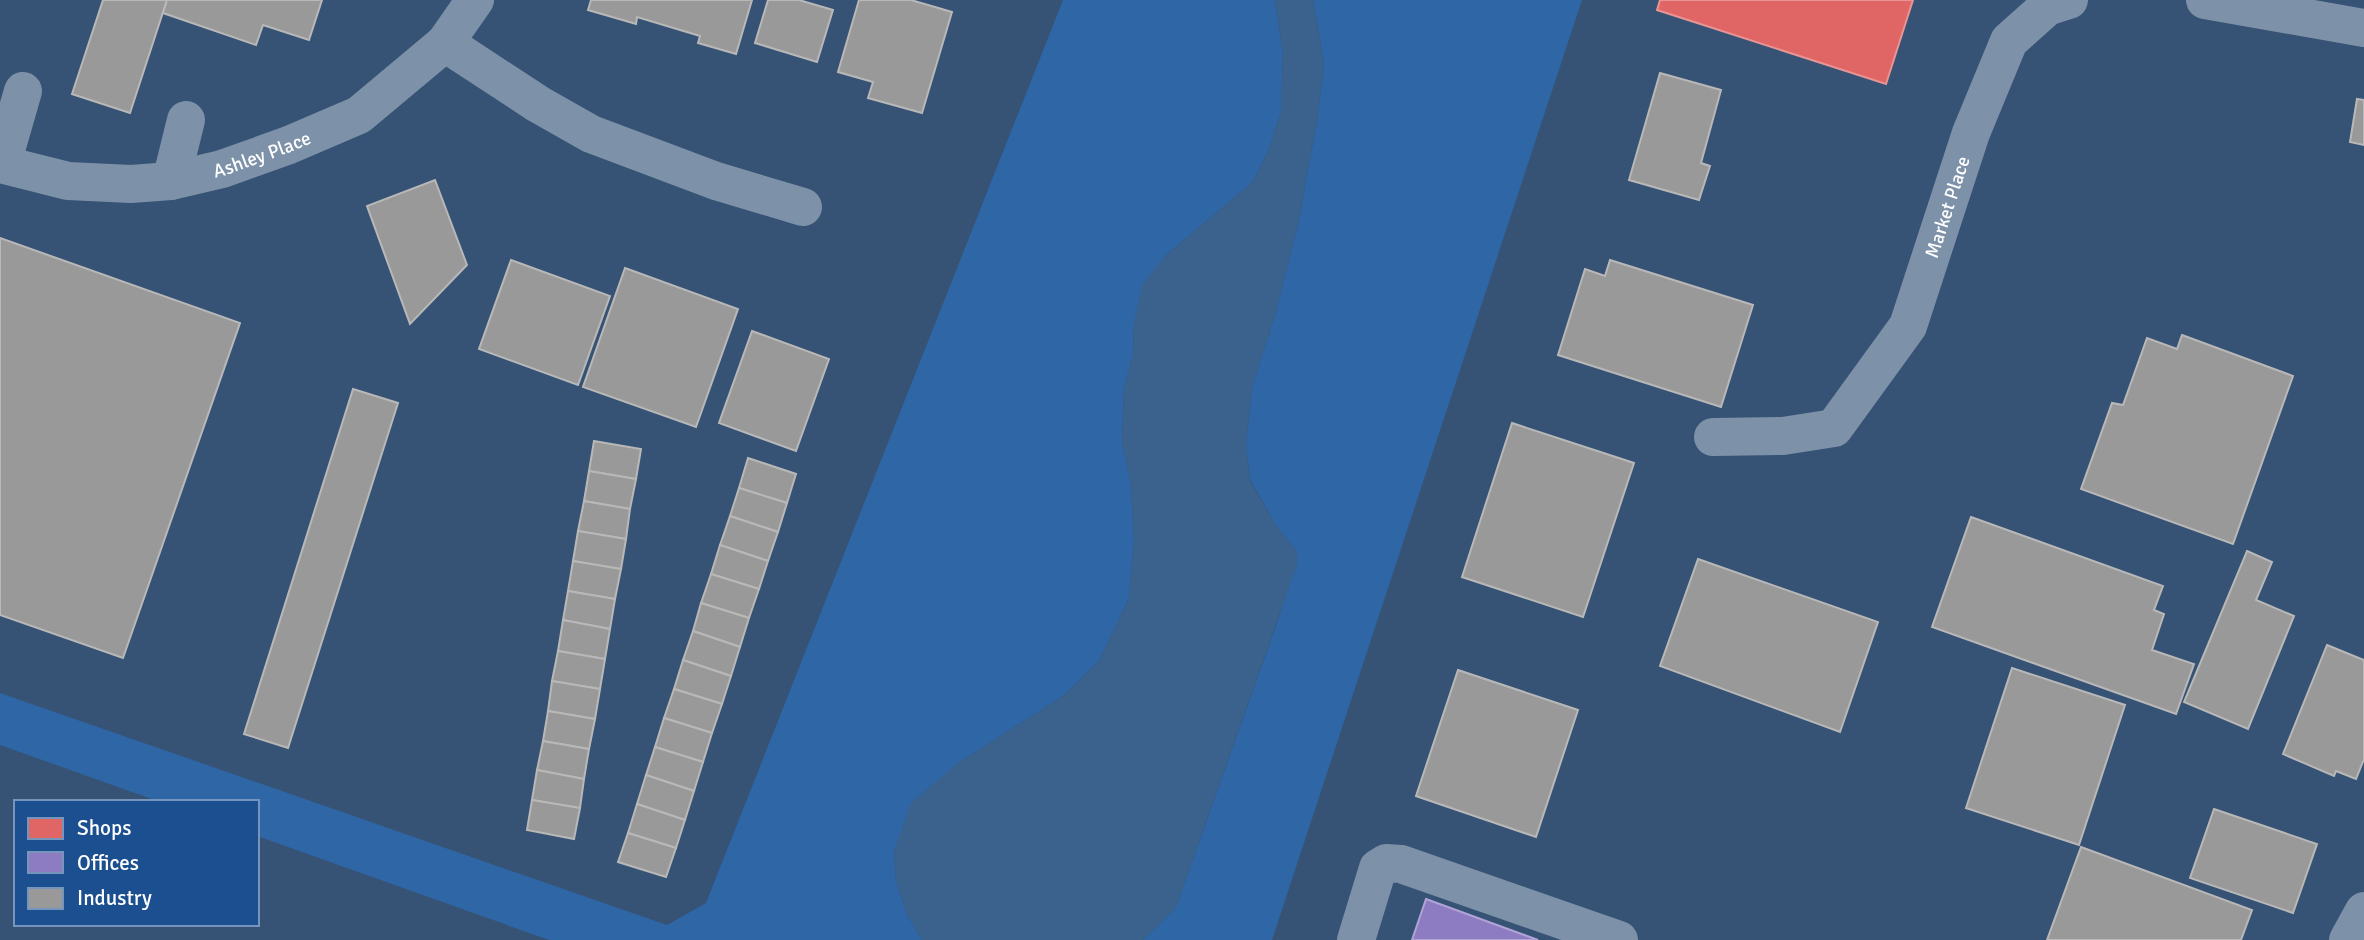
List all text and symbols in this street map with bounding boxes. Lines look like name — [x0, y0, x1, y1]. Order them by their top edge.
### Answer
street label: Ashley Place — [211, 126, 315, 184]
street label: Market Place — [1920, 153, 1976, 261]
legend — [14, 800, 259, 926]
text: Shops — [77, 815, 131, 841]
text: Offices — [77, 850, 139, 876]
text: Industry — [77, 885, 152, 911]

